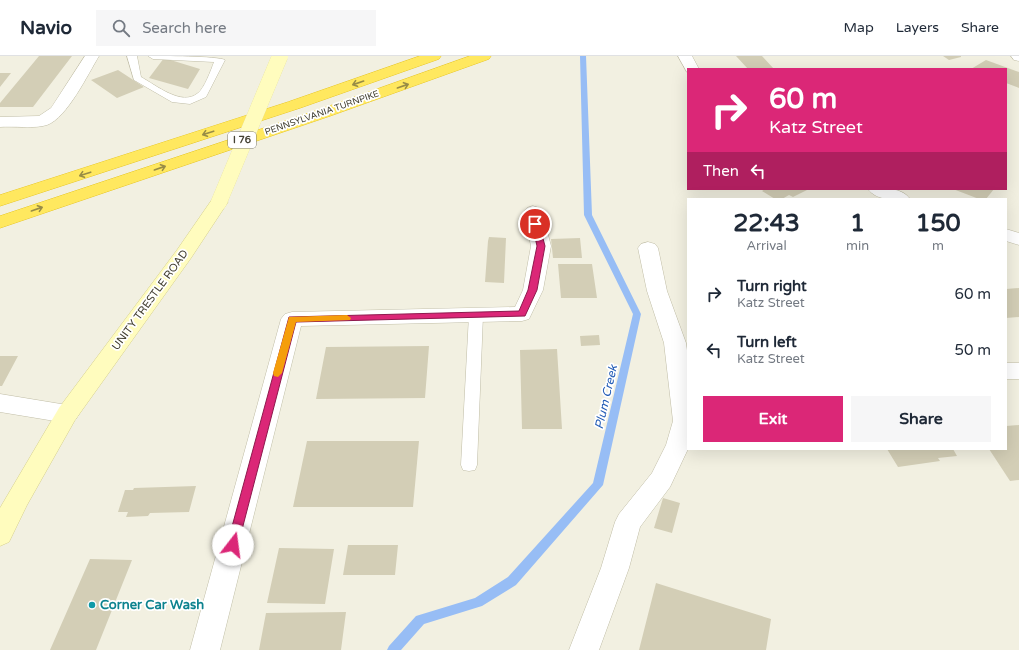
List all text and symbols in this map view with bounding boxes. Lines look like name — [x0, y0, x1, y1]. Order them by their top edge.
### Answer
search box — [96, 10, 376, 46]
text: Navio — [20, 17, 72, 39]
icon: search — [110, 17, 132, 39]
text: Search here — [142, 19, 226, 37]
text: Map — [844, 19, 874, 36]
text: Layers — [896, 19, 939, 36]
text: Share — [961, 19, 999, 36]
one-way arrow — [351, 80, 364, 87]
one-way arrow — [396, 81, 408, 89]
text: 60 m — [769, 82, 837, 116]
icon: right — [703, 84, 755, 136]
street label: PENNSYLVANIA TURNPIKE — [264, 88, 381, 138]
text: Katz Street — [769, 116, 863, 138]
one-way arrow — [202, 130, 214, 138]
road number: I 76 — [228, 132, 256, 148]
icon: left — [747, 160, 769, 182]
text: Then — [703, 162, 739, 180]
one-way arrow — [154, 164, 167, 171]
one-way arrow — [78, 171, 91, 178]
one-way arrow — [31, 205, 43, 213]
pin — [518, 207, 552, 241]
text: 22:43 — [733, 209, 800, 238]
text: 1 — [850, 209, 865, 238]
text: 150 — [915, 209, 961, 238]
icon: arrive — [524, 213, 546, 235]
text: Arrival — [746, 238, 787, 254]
text: min — [846, 238, 869, 254]
text: m — [932, 238, 944, 254]
street label: UNITY TRESTLE ROAD — [109, 247, 191, 353]
text: Turn right — [737, 277, 807, 295]
icon: right — [703, 283, 725, 305]
text: 60 m — [954, 285, 991, 303]
text: Katz Street — [737, 295, 805, 311]
text: Turn left — [737, 333, 797, 351]
icon: left — [703, 339, 725, 361]
text: 50 m — [954, 341, 991, 359]
text: Katz Street — [737, 351, 805, 367]
water label: Plum Creek — [592, 362, 620, 430]
button: Exit — [703, 396, 843, 442]
button: Share — [851, 396, 991, 442]
position arrow — [212, 524, 254, 566]
place label: Corner Car Wash — [100, 597, 204, 613]
marker: Corner Car Wash — [87, 600, 97, 610]

